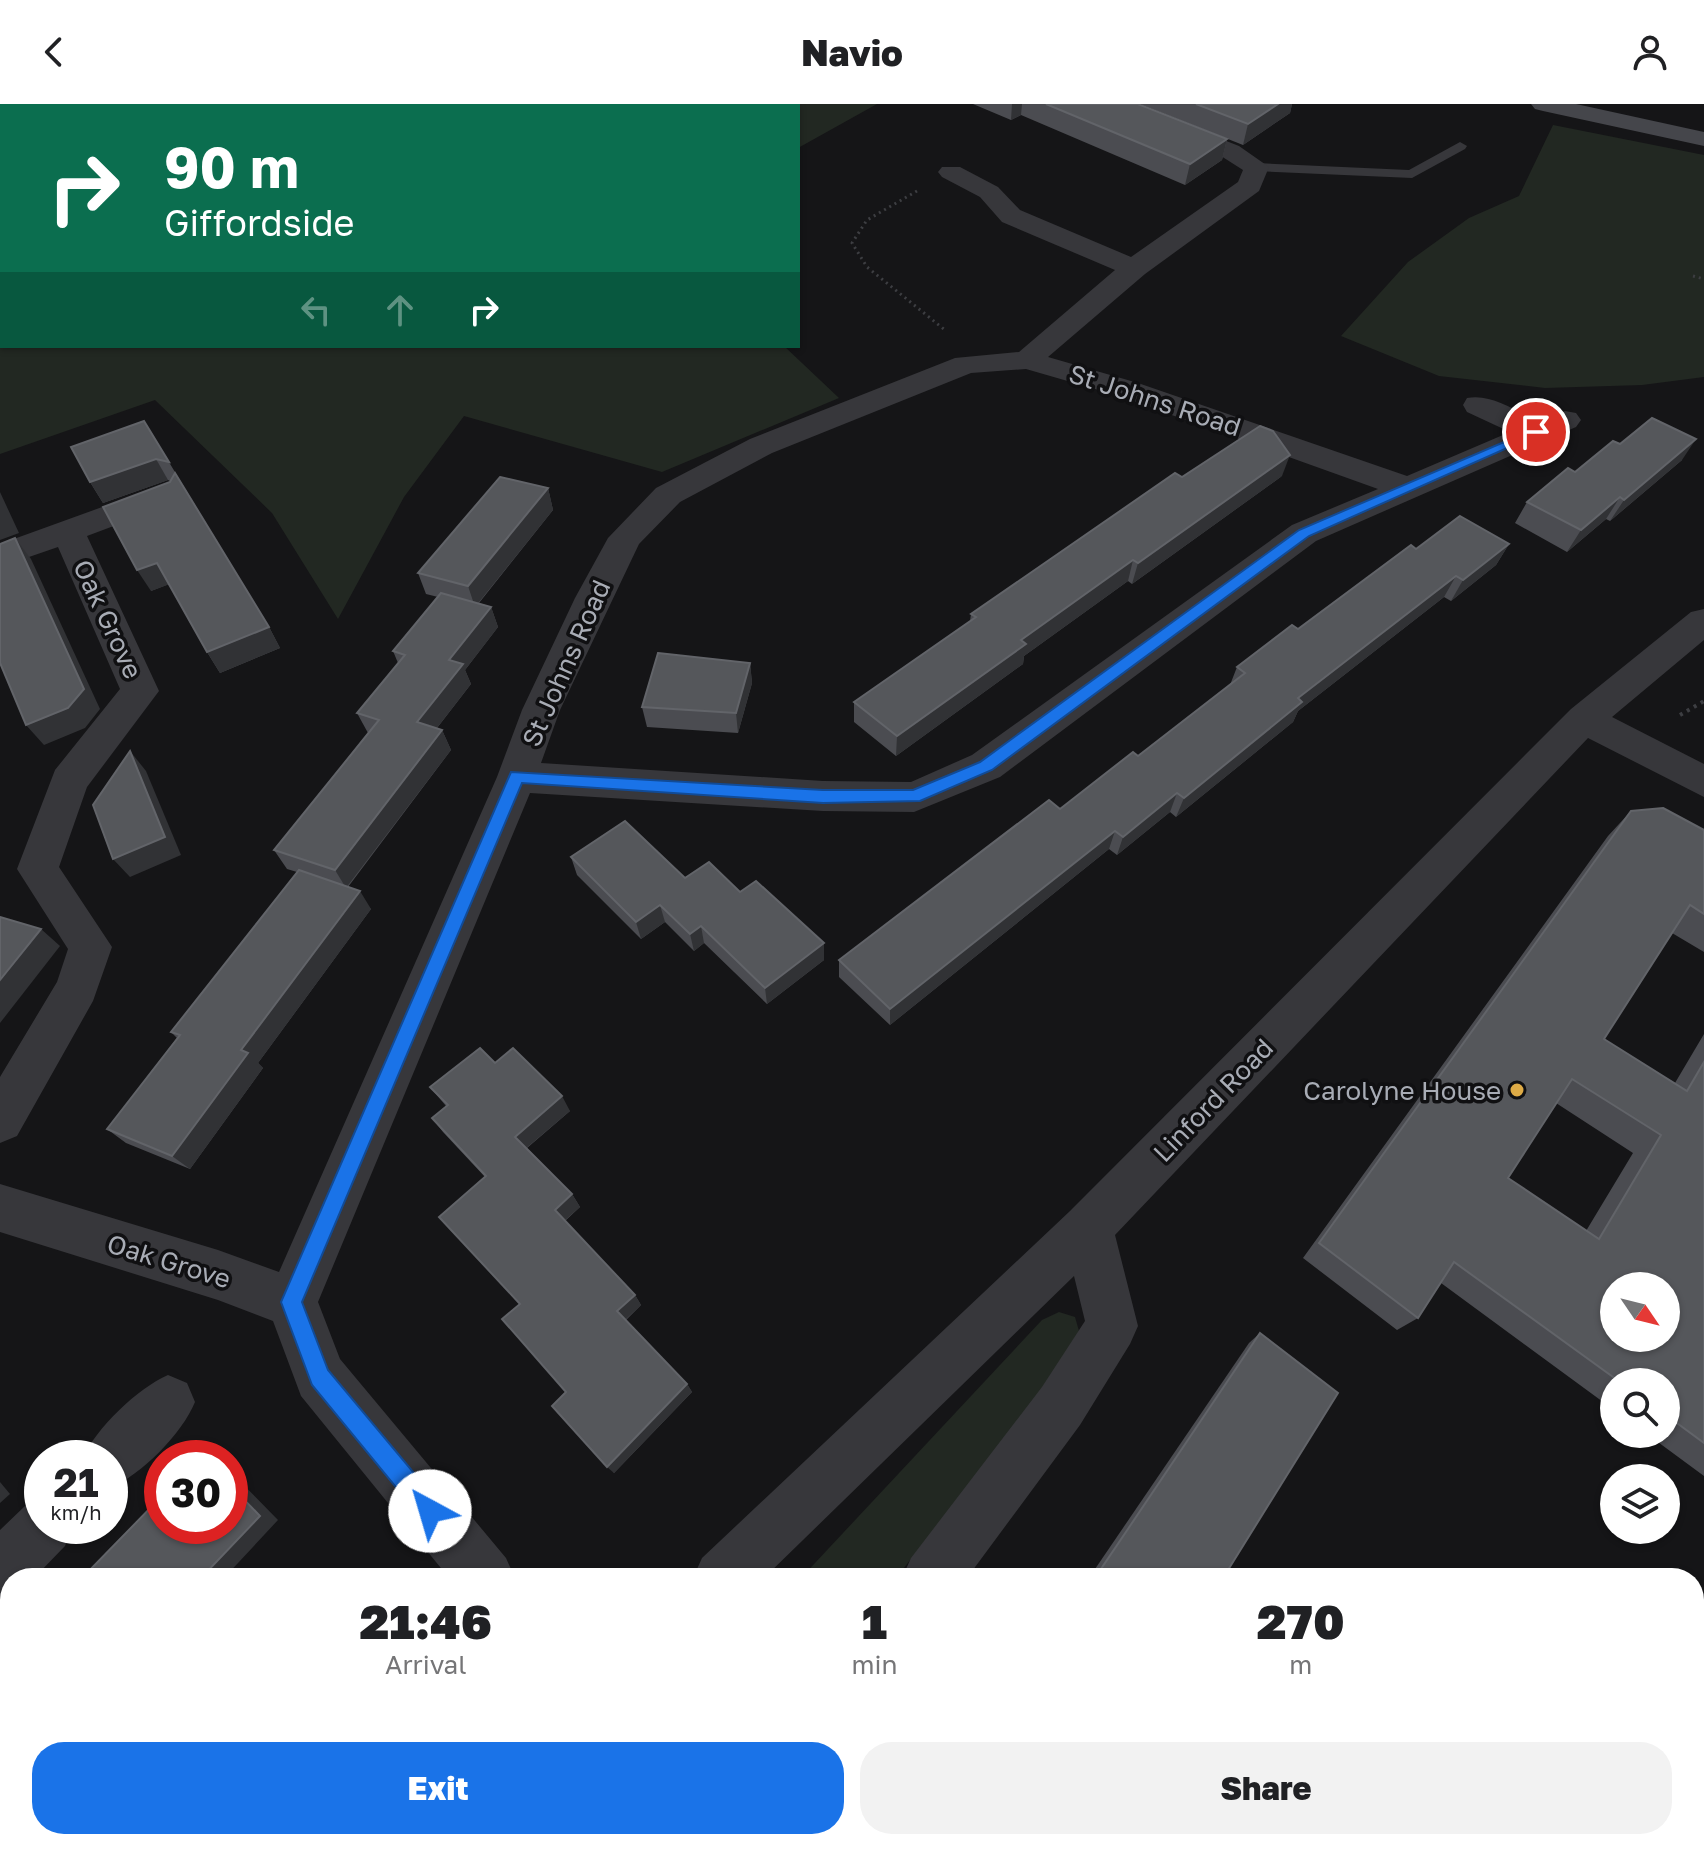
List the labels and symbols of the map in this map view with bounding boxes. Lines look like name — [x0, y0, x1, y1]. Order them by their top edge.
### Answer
street label: St Johns Road — [1065, 358, 1245, 442]
pin — [1502, 398, 1570, 466]
street label: Oak Grove — [67, 555, 149, 683]
street label: St Johns Road — [515, 575, 617, 751]
street label: Linford Road — [1147, 1032, 1279, 1168]
place label: Carolyne House — [1303, 1075, 1501, 1106]
marker: Carolyne House — [1508, 1081, 1526, 1099]
street label: Oak Grove — [103, 1228, 235, 1294]
north arrow — [1600, 1272, 1680, 1352]
speed limit sign: 30 — [144, 1440, 248, 1544]
position arrow — [388, 1469, 472, 1553]

